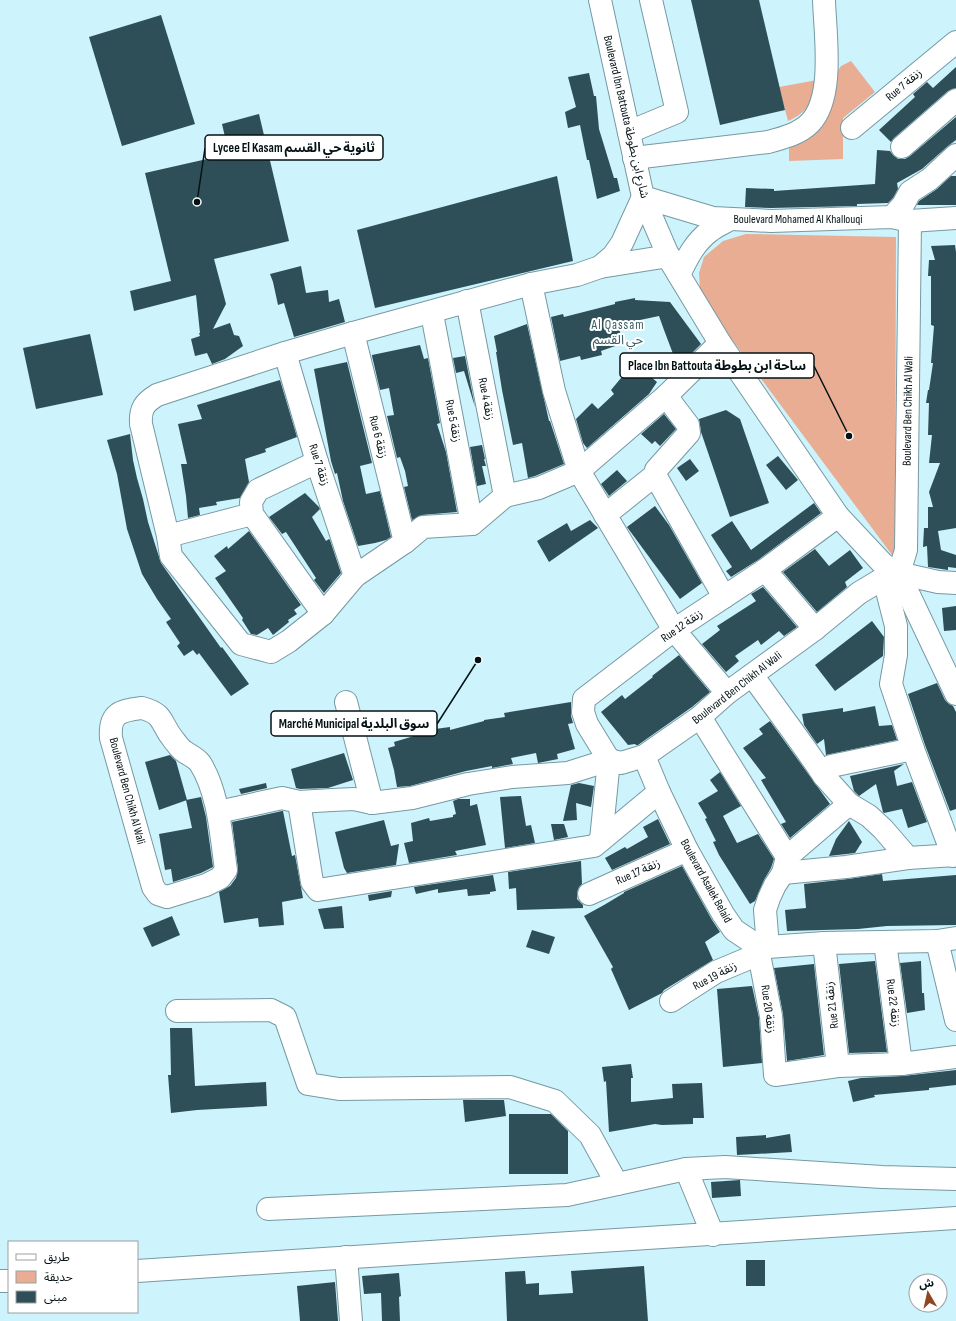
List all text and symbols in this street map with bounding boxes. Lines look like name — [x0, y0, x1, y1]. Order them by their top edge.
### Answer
street label: Boulevard Ibn Battouta شارع ابن بطوطة — [599, 34, 652, 200]
street label: Rue 7 زنقة — [883, 65, 925, 105]
callout: Lycee El Kasam ثانوية حي القسم — [205, 135, 383, 160]
text: Lycee El Kasam ثانوية حي القسم — [213, 140, 375, 158]
street label: Boulevard Mohamed Al Khallouqi — [733, 212, 863, 227]
district label: Al Qassam حي القسم — [590, 317, 645, 350]
callout: Place Ibn Battouta ساحة ابن بطوطة — [620, 353, 814, 378]
street label: Boulevard Ben Chikh Al Wali — [900, 356, 916, 466]
text: Place Ibn Battouta ساحة ابن بطوطة — [628, 358, 806, 374]
street label: Rue 4 زنقة — [475, 376, 497, 422]
street label: Rue 5 زنقة — [442, 398, 464, 444]
street label: Rue 6 زنقة — [365, 414, 391, 460]
street label: Rue 7 زنقة — [305, 442, 333, 488]
street label: Rue 12 زنقة — [658, 606, 706, 646]
street label: Boulevard Ben Chikh Al Wali — [689, 648, 785, 728]
callout: Marché Municipal سوق البلدية — [271, 711, 437, 736]
text: Marché Municipal سوق البلدية — [279, 716, 429, 732]
street label: Boulevard Ben Chikh Al Wali — [106, 736, 148, 846]
street label: Boulevard Asalek Belaid — [677, 837, 735, 925]
street label: Rue 17 زنقة — [613, 856, 663, 888]
street label: Rue 19 زنقة — [690, 958, 740, 994]
street label: Rue 22 زنقة — [883, 978, 903, 1028]
street label: Rue 21 زنقة — [822, 981, 842, 1029]
street label: Rue 20 زنقة — [757, 984, 779, 1034]
legend — [8, 1241, 138, 1313]
text: طريق — [44, 1250, 70, 1265]
text: حديقة — [44, 1270, 73, 1285]
north arrow — [908, 1273, 948, 1313]
text: ش — [918, 1276, 935, 1291]
text: مبنى — [44, 1290, 67, 1305]

